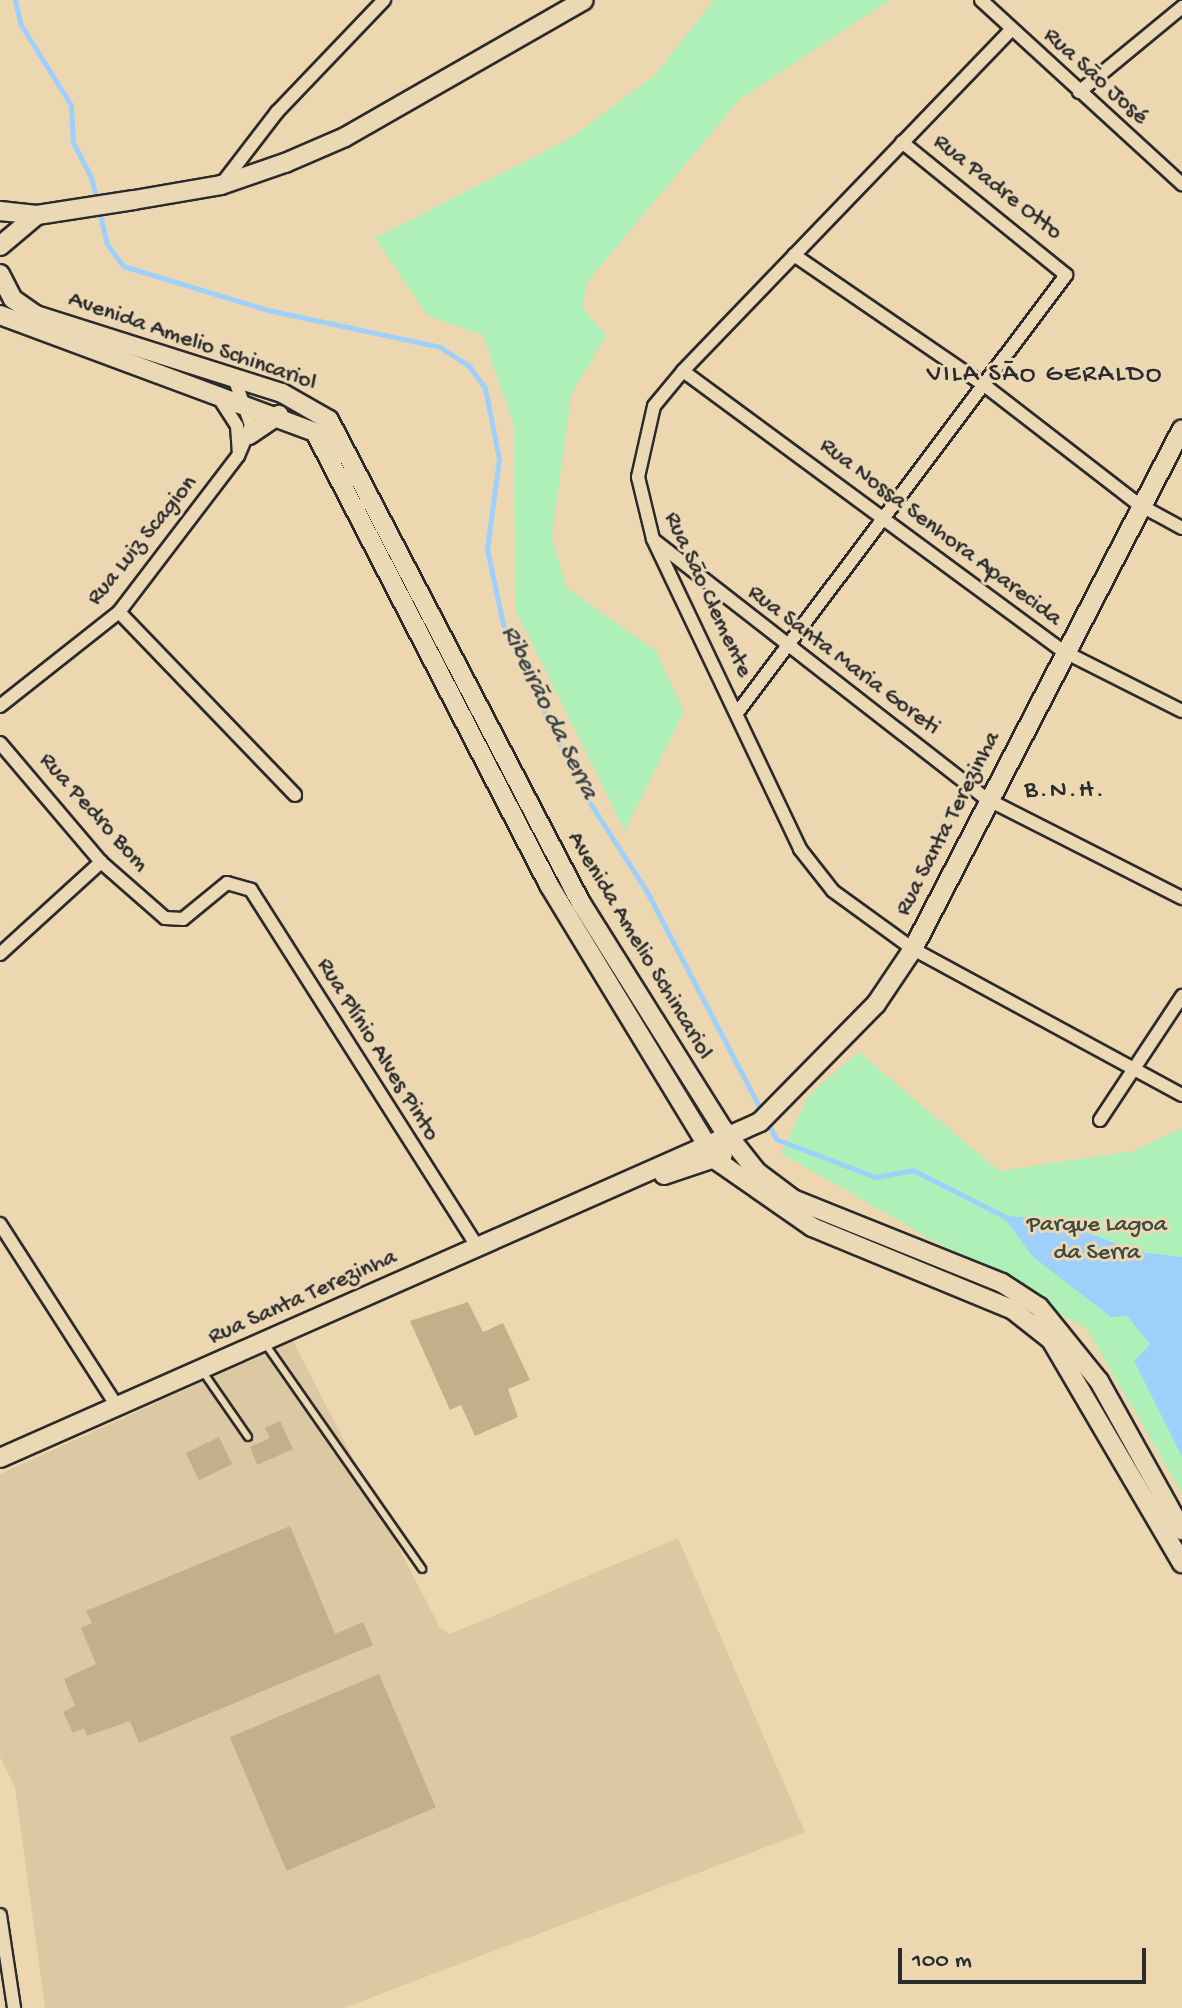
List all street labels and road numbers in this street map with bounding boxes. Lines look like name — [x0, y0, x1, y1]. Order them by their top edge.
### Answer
street label: Rua São José — [1036, 22, 1154, 132]
street label: Rua Padre Otto — [926, 128, 1068, 248]
street label: Avenida Amelio Schincariol — [64, 286, 320, 398]
street label: Rua Nossa Senhora Aparecida — [813, 432, 1067, 634]
street label: Rua Luiz Scagion — [82, 470, 204, 612]
street label: Rua São Clemente — [656, 508, 758, 682]
street label: Rua Santa Maria Goreti — [741, 579, 945, 743]
street label: Rua Santa Terezinha — [890, 727, 1008, 921]
street label: Rua Pedro Bom — [32, 747, 154, 879]
street label: Avenida Amelio Schincariol — [560, 827, 718, 1065]
street label: Rua Plínio Alves Pinto — [309, 953, 445, 1147]
street label: Rua Santa Terezinha — [204, 1243, 402, 1353]

